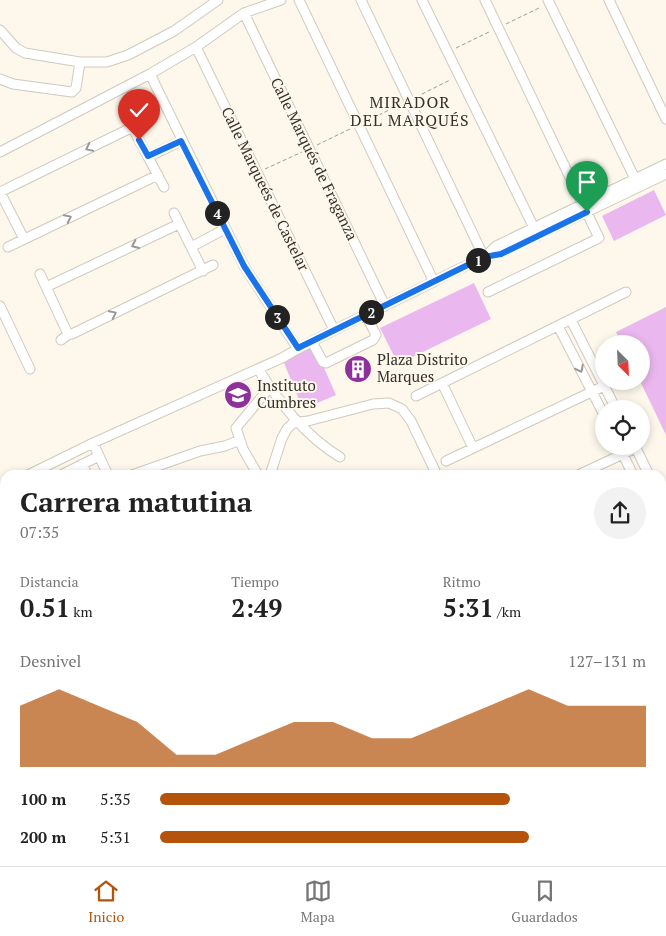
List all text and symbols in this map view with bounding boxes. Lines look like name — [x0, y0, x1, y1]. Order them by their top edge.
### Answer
street label: Calle Marqués de Fraganza — [267, 74, 363, 244]
pin — [118, 89, 160, 140]
district label: MIRADOR DEL MARQUÉS — [350, 91, 470, 131]
icon: check — [125, 96, 153, 124]
street label: Calle Marqueés de Castelar — [217, 103, 314, 274]
one-way arrow — [85, 142, 94, 152]
pin — [566, 161, 608, 212]
icon: arrive — [573, 168, 601, 196]
pin: 4 — [204, 200, 230, 226]
text: 4 — [214, 204, 221, 223]
one-way arrow — [63, 213, 72, 224]
one-way arrow — [131, 239, 140, 249]
pin: 1 — [466, 248, 490, 272]
text: 1 — [475, 251, 482, 270]
pin: 2 — [358, 300, 384, 324]
text: 2 — [368, 303, 375, 322]
pin: 3 — [264, 304, 290, 330]
text: 3 — [274, 308, 281, 327]
one-way arrow — [108, 310, 117, 320]
north arrow — [595, 335, 650, 390]
map controls — [595, 335, 650, 455]
place label: Plaza Distrito Marques — [377, 349, 468, 386]
building icon: Plaza Distrito Marques — [343, 354, 373, 384]
one-way arrow — [574, 364, 584, 373]
place label: Instituto Cumbres — [257, 375, 316, 412]
school or university icon: Instituto Cumbres — [223, 380, 253, 410]
button: locate — [595, 400, 650, 455]
text: Carrera matutina — [20, 483, 252, 520]
button: share — [594, 487, 646, 539]
text: 07:35 — [20, 521, 59, 543]
text: Distancia — [20, 572, 79, 591]
text: Tiempo — [231, 572, 279, 591]
text: Ritmo — [443, 572, 481, 591]
text: 0.51 — [20, 591, 70, 624]
text: 2:49 — [231, 591, 282, 624]
text: 5:31 — [443, 591, 494, 624]
text: km — [70, 602, 93, 621]
text: /km — [494, 602, 521, 621]
text: Desnivel — [20, 650, 81, 672]
text: 127–131 m — [568, 650, 646, 672]
text: 100 m — [20, 788, 66, 810]
text: 5:35 — [100, 788, 131, 810]
text: 200 m — [20, 826, 66, 848]
text: 5:31 — [100, 826, 131, 848]
tab: Inicio — [88, 877, 124, 926]
tab: Mapa — [301, 877, 335, 926]
tab: Guardados — [511, 877, 578, 926]

